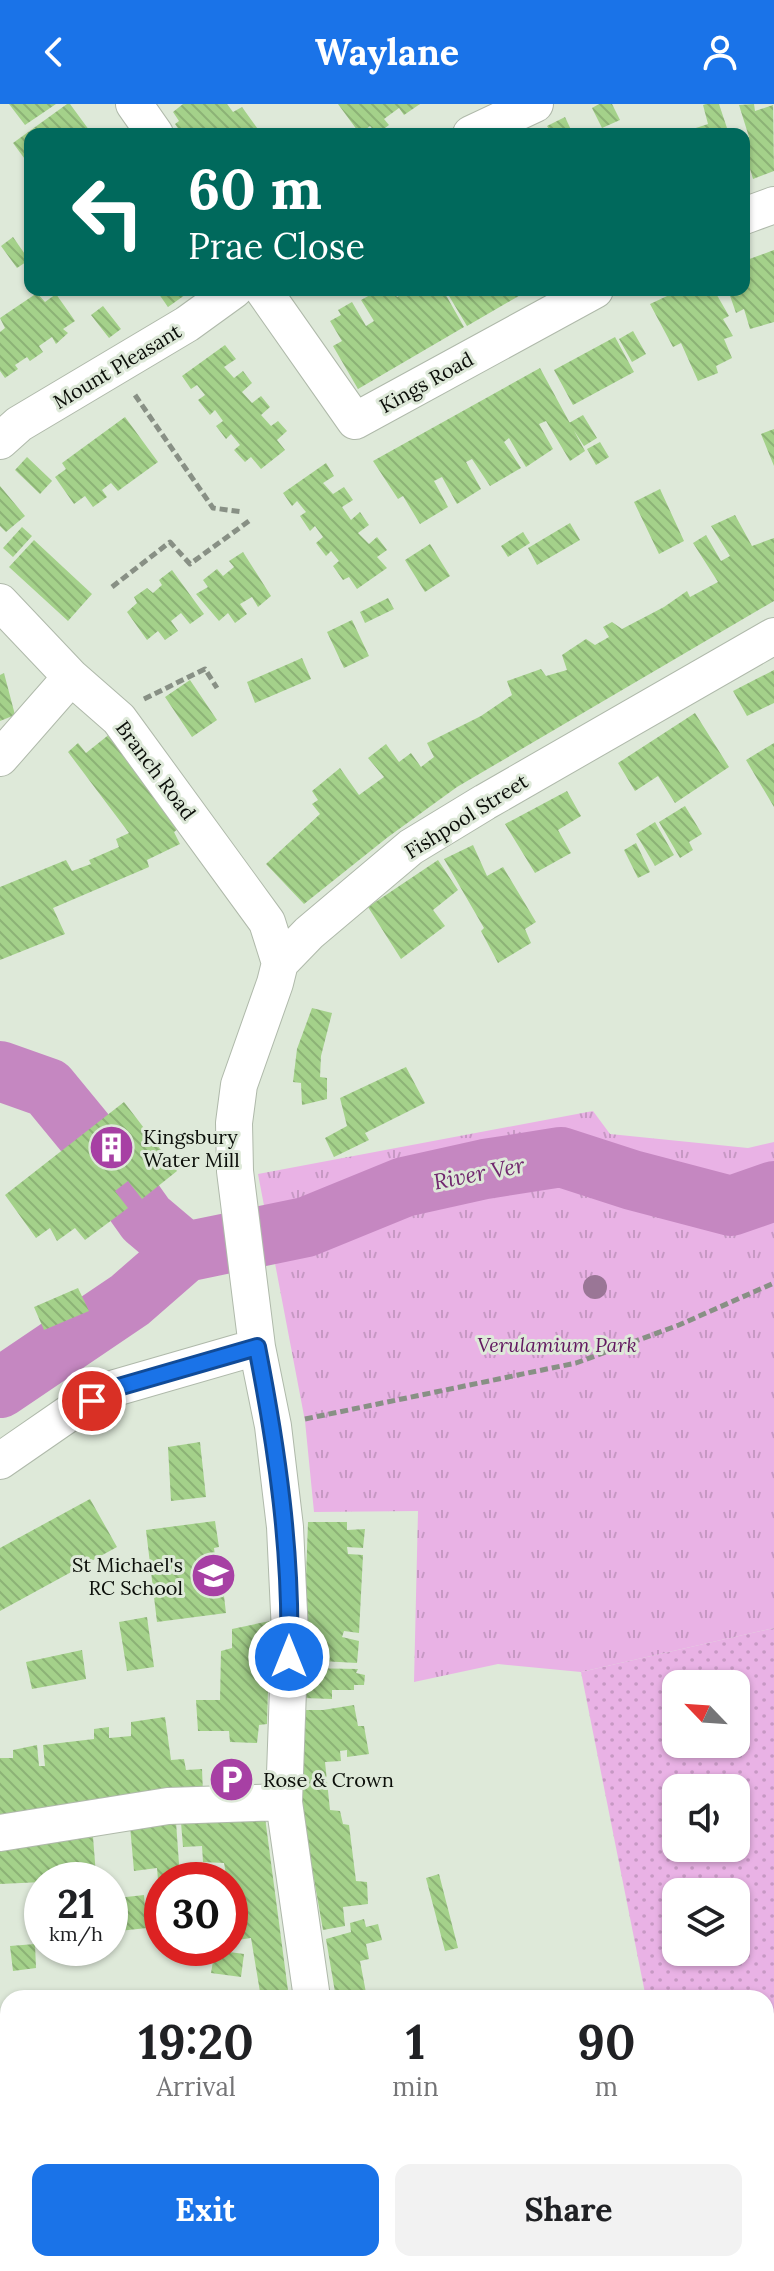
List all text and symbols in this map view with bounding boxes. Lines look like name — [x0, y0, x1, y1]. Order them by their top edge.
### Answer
text: Waylane — [315, 29, 459, 75]
icon: back — [32, 30, 76, 74]
icon: person — [698, 30, 742, 74]
text: 60 m — [188, 153, 322, 224]
icon: left — [56, 160, 160, 264]
text: Prae Close — [188, 223, 365, 269]
street label: Mount Pleasant — [49, 318, 186, 414]
street label: Kings Road — [375, 346, 477, 418]
street label: Branch Road — [111, 716, 201, 824]
street label: Fishpool Street — [400, 768, 532, 864]
building icon: Kingsbury Water Mill — [88, 1124, 136, 1172]
place label: Kingsbury Water Mill — [143, 1124, 240, 1172]
water label: River Ver — [431, 1150, 528, 1196]
park label: Verulamium Park — [477, 1332, 637, 1357]
pin — [58, 1367, 126, 1435]
icon: arrive — [70, 1379, 114, 1423]
place label: St Michael's RC School — [72, 1552, 183, 1600]
school or university icon: St Michael's RC School — [190, 1552, 238, 1600]
position arrow — [247, 1615, 331, 1699]
north arrow — [662, 1670, 750, 1758]
map controls — [662, 1670, 750, 1966]
parking icon: Rose & Crown — [208, 1755, 256, 1803]
place label: Rose & Crown — [263, 1767, 394, 1792]
button: sound — [662, 1774, 750, 1862]
speed limit sign: 30 — [144, 1862, 248, 1966]
text: 21 — [57, 1878, 95, 1929]
button: layers — [662, 1878, 750, 1966]
text: km/h — [49, 1921, 103, 1946]
text: 19:20 — [139, 2011, 254, 2072]
text: 1 — [406, 2011, 425, 2072]
text: 90 — [577, 2011, 635, 2072]
text: Arrival — [156, 2070, 236, 2103]
text: min — [392, 2070, 439, 2103]
text: m — [595, 2070, 618, 2103]
button: Exit — [32, 2164, 379, 2256]
button: Share — [395, 2164, 742, 2256]

